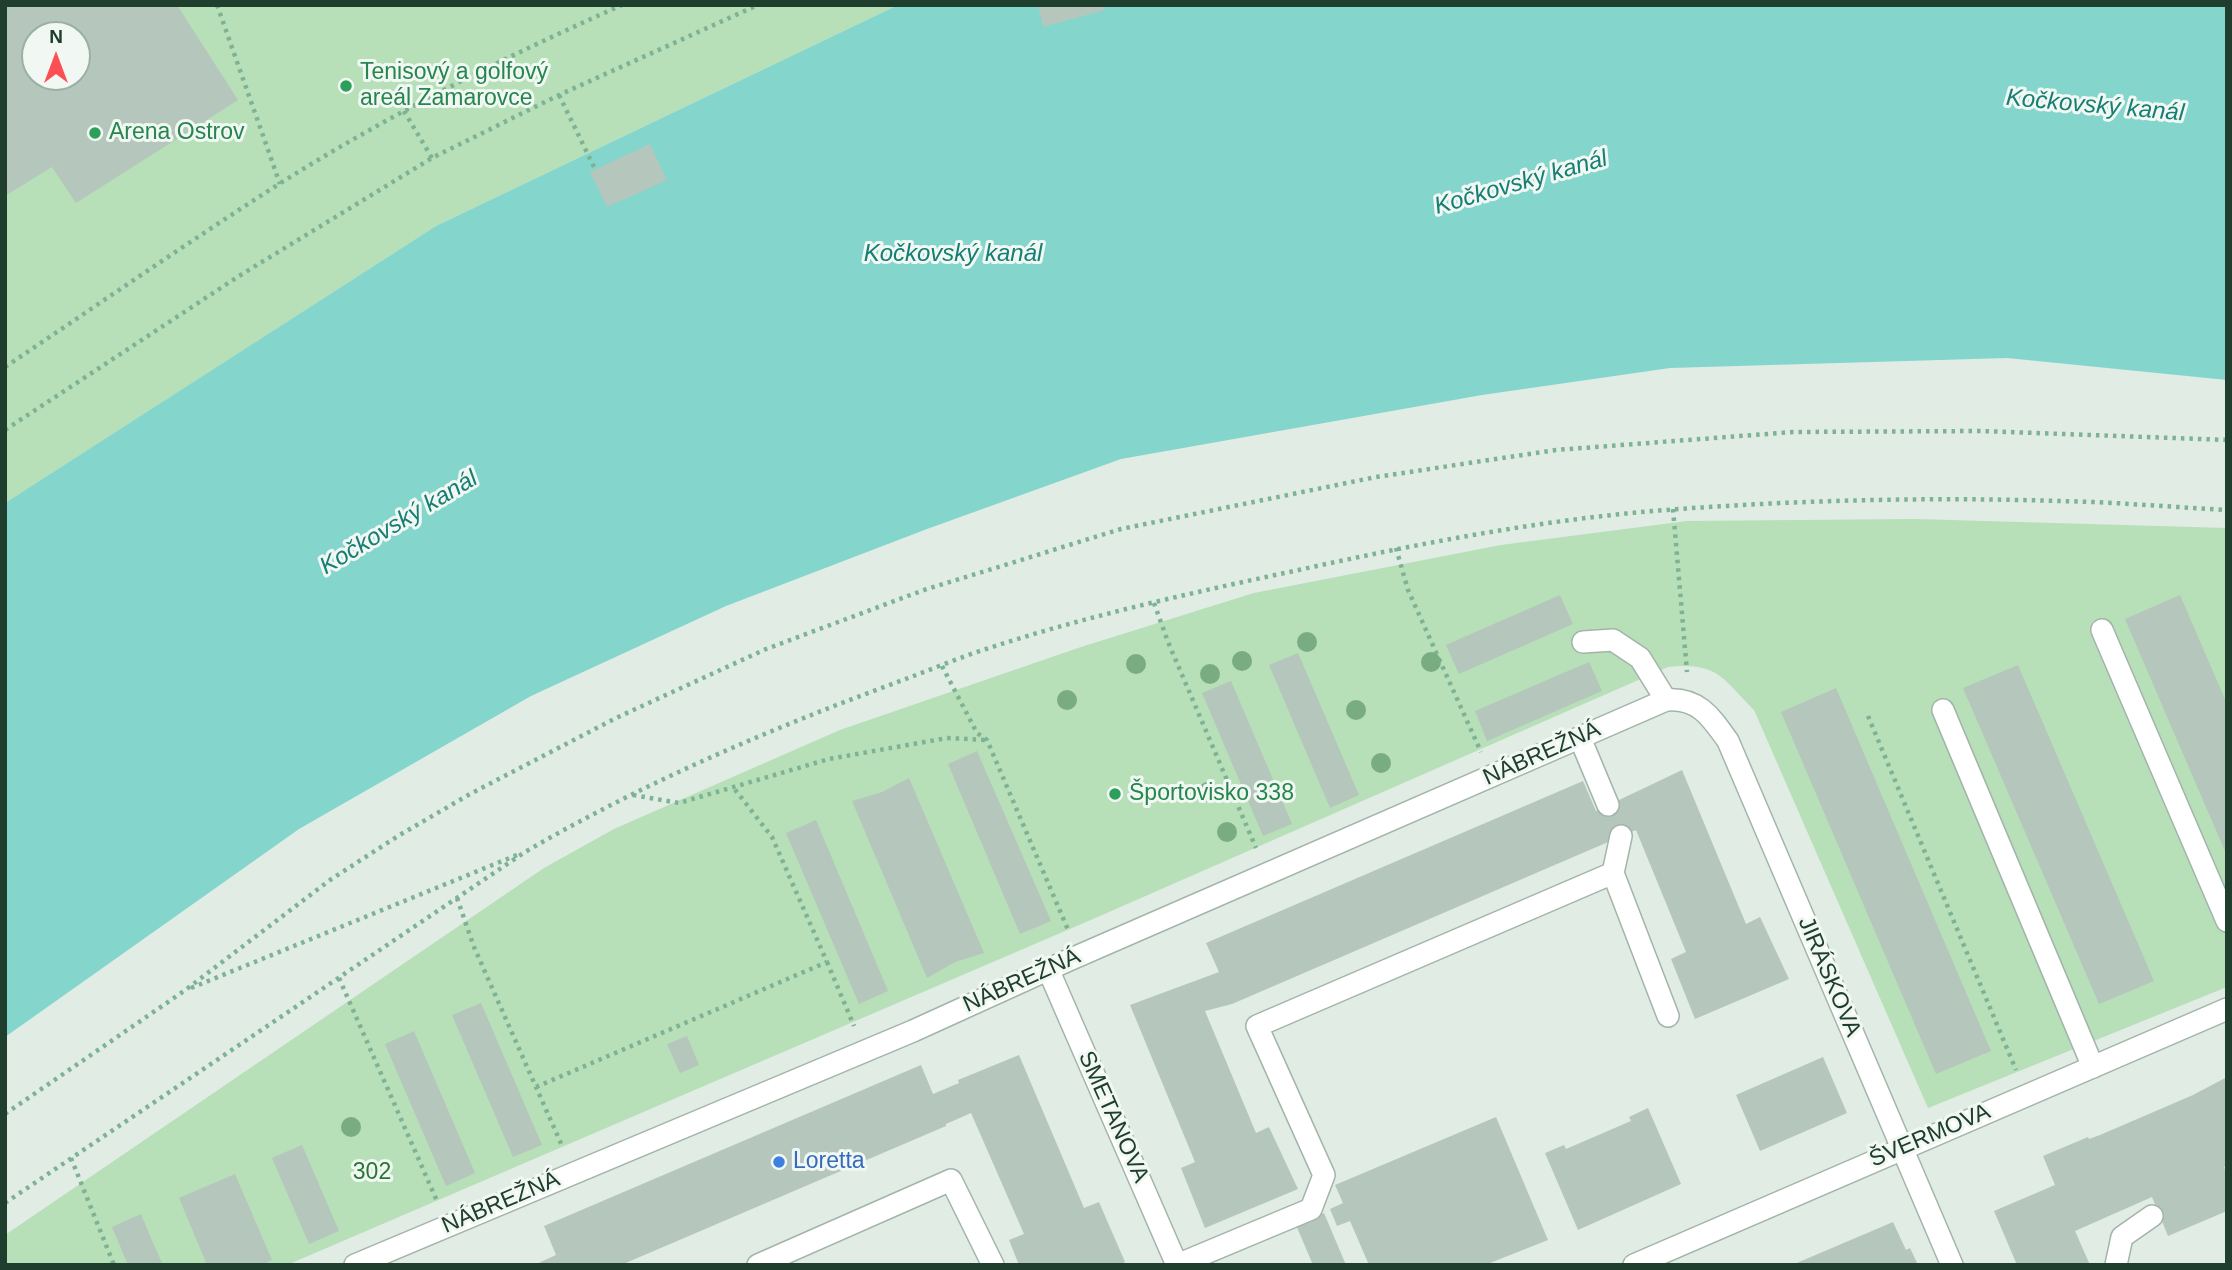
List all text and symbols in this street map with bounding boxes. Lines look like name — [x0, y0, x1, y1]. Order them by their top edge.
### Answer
north arrow — [21, 21, 91, 91]
text: N — [49, 26, 63, 47]
place label: Tenisový a golfový areál Zamarovce — [360, 59, 548, 113]
marker: Tenisový a golfový areál Zamarovce — [338, 78, 354, 94]
water label: Kočkovský kanál — [2005, 84, 2185, 128]
place label: Arena Ostrov — [109, 119, 244, 147]
marker: Arena Ostrov — [87, 125, 103, 141]
water label: Kočkovský kanál — [1431, 145, 1611, 221]
water label: Kočkovský kanál — [864, 240, 1042, 268]
water label: Kočkovský kanál — [315, 465, 483, 581]
street label: NÁBREŽNÁ — [1479, 716, 1605, 792]
place label: Športovisko 338 — [1129, 780, 1294, 808]
marker: Športovisko 338 — [1107, 786, 1123, 802]
street label: JIRÁSKOVA — [1791, 913, 1867, 1041]
street label: NÁBREŽNÁ — [959, 943, 1085, 1019]
street label: SMETANOVA — [1072, 1047, 1154, 1187]
street label: ŠVERMOVA — [1865, 1098, 1995, 1174]
place label: Loretta — [793, 1148, 865, 1176]
marker: Loretta — [771, 1154, 787, 1170]
park label: 302 — [353, 1159, 391, 1187]
street label: NÁBREŽNÁ — [438, 1166, 564, 1240]

